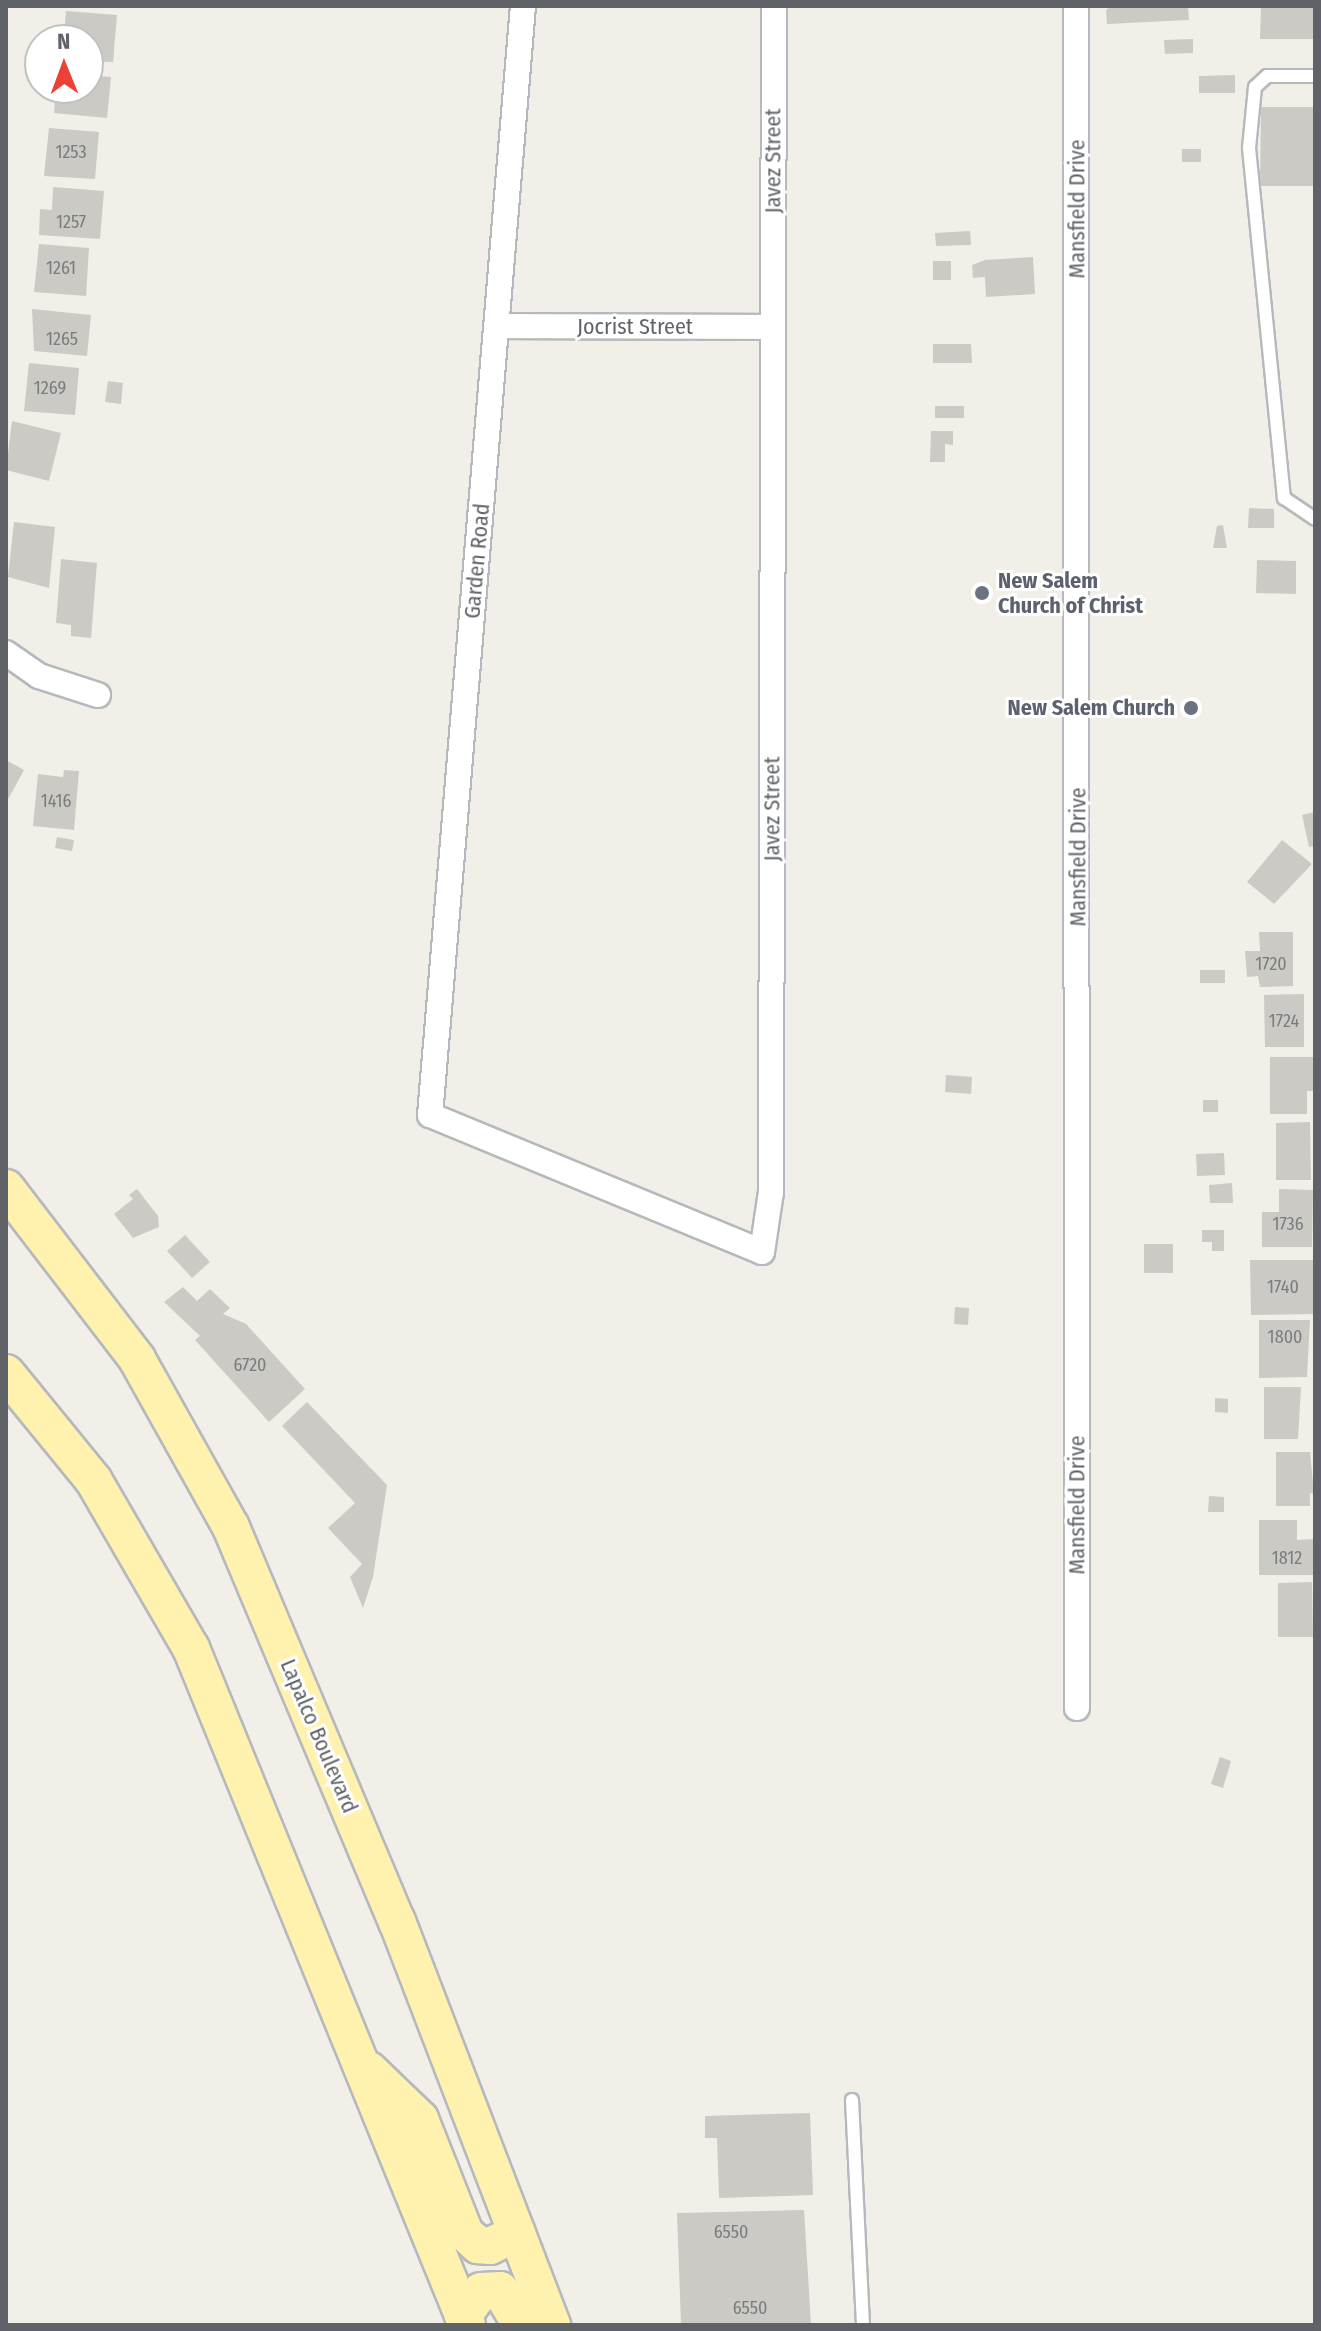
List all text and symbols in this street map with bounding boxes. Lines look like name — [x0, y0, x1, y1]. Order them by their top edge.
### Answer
north arrow — [24, 24, 104, 104]
text: N — [57, 28, 70, 55]
street label: Javez Street — [760, 109, 786, 213]
street label: Mansfield Drive — [1064, 139, 1090, 279]
house number: 1253 — [55, 141, 87, 163]
house number: 1257 — [56, 211, 86, 233]
house number: 1261 — [46, 257, 76, 279]
street label: Jocrist Street — [577, 314, 693, 340]
house number: 1265 — [46, 328, 78, 350]
house number: 1269 — [34, 377, 66, 399]
street label: Garden Road — [459, 502, 495, 620]
place label: New Salem Church of Christ — [998, 567, 1143, 618]
marker: New Salem Church of Christ — [973, 584, 991, 602]
place label: New Salem Church — [1008, 695, 1175, 721]
marker: New Salem Church — [1182, 699, 1200, 717]
street label: Javez Street — [759, 757, 785, 861]
street label: Mansfield Drive — [1065, 787, 1091, 927]
house number: 1416 — [41, 790, 71, 812]
house number: 1720 — [1255, 953, 1287, 975]
house number: 1724 — [1269, 1010, 1299, 1032]
house number: 1736 — [1272, 1213, 1304, 1235]
house number: 1740 — [1267, 1276, 1299, 1298]
house number: 1800 — [1268, 1326, 1302, 1348]
house number: 6720 — [234, 1354, 266, 1376]
street label: Mansfield Drive — [1064, 1435, 1090, 1575]
house number: 1812 — [1272, 1547, 1302, 1569]
street label: Lapalco Boulevard — [275, 1655, 363, 1817]
house number: 6550 — [714, 2221, 748, 2243]
house number: 6550 — [733, 2297, 767, 2319]

